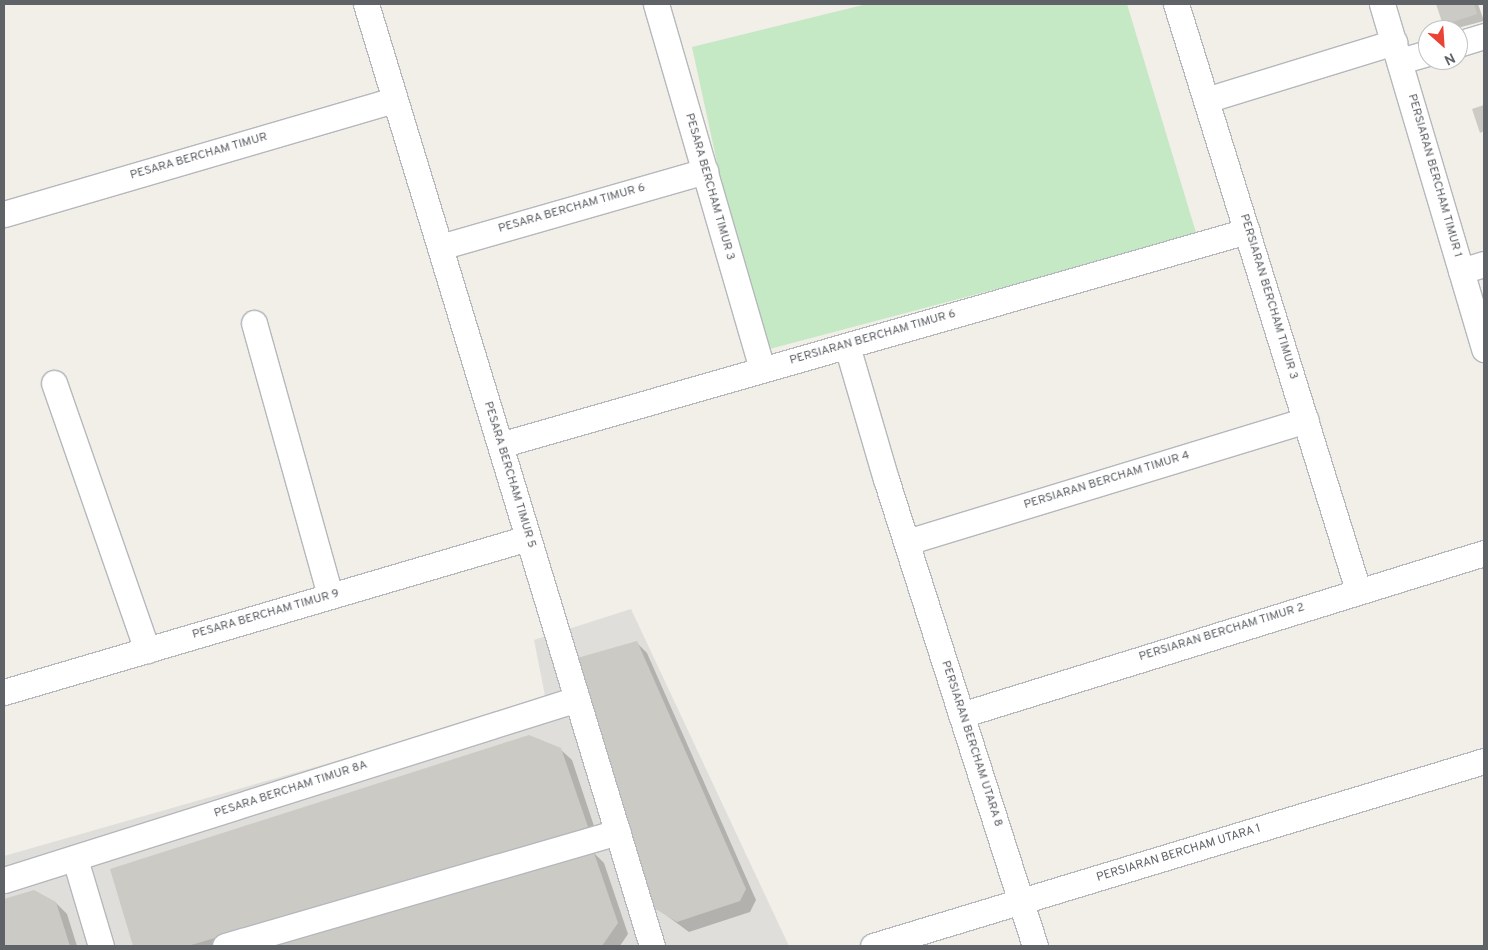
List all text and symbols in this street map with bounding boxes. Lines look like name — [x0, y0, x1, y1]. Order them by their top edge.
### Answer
north arrow — [1418, 20, 1468, 70]
text: N — [1441, 48, 1458, 68]
street label: PERSIARAN BERCHAM TIMUR 1 — [1404, 92, 1464, 260]
street label: PESARA BERCHAM TIMUR 3 — [681, 111, 737, 263]
street label: PESARA BERCHAM TIMUR — [128, 130, 270, 184]
street label: PESARA BERCHAM TIMUR 6 — [496, 181, 648, 237]
street label: PERSIARAN BERCHAM TIMUR 3 — [1236, 212, 1300, 382]
street label: PERSIARAN BERCHAM TIMUR 6 — [788, 307, 958, 369]
street label: PESARA BERCHAM TIMUR 5 — [480, 400, 538, 550]
street label: PERSIARAN BERCHAM TIMUR 4 — [1022, 449, 1192, 513]
street label: PESARA BERCHAM TIMUR 9 — [190, 587, 342, 643]
street label: PERSIARAN BERCHAM TIMUR 2 — [1137, 601, 1307, 665]
street label: PERSIARAN BERCHAM UTARA 8 — [937, 659, 1005, 829]
street label: PESARA BERCHAM TIMUR 8A — [212, 758, 370, 822]
street label: PERSIARAN BERCHAM UTARA 1 — [1095, 822, 1263, 886]

